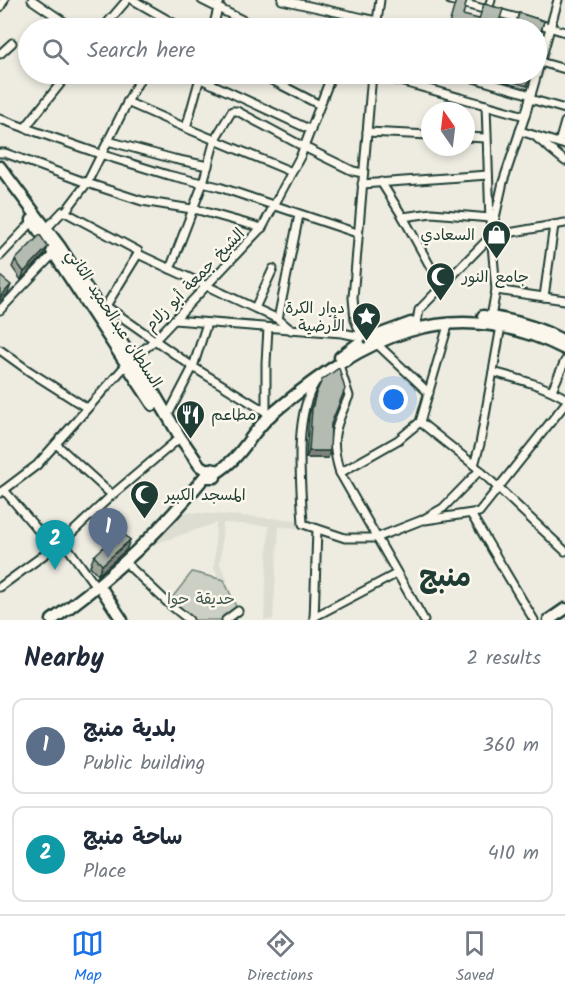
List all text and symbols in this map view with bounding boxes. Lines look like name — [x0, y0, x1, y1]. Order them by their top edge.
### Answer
search box — [18, 18, 547, 84]
text: Search here — [87, 34, 195, 69]
icon: search — [39, 35, 72, 68]
north arrow — [421, 102, 475, 156]
shop icon: السعادي — [480, 218, 512, 260]
street label: الشيخ جمعة أبو زلام — [139, 223, 251, 338]
place label: السعادي — [421, 223, 475, 248]
street label: السلطان عبدالحميد الثاني — [59, 244, 168, 394]
mosque icon: جامع النور — [425, 260, 457, 302]
place label: جامع النور — [460, 265, 529, 290]
place label: دوار الكرة الأرضية — [285, 296, 345, 339]
place icon: دوار الكرة الأرضية — [350, 300, 382, 342]
your location — [379, 385, 408, 414]
restaurant icon: مطاعم — [174, 398, 206, 440]
place label: مطاعم — [211, 403, 257, 428]
mosque icon: المسجد الكبير — [128, 478, 160, 520]
place label: المسجد الكبير — [163, 483, 246, 508]
pin: 1 — [88, 508, 128, 558]
pin: 2 — [36, 520, 74, 570]
district label: منبج — [419, 556, 471, 601]
park label: حديقة حوا — [167, 587, 235, 612]
text: Nearby — [24, 638, 104, 680]
text: 2 results — [466, 643, 541, 675]
text: بلدية منبج — [83, 713, 176, 748]
text: 1 — [42, 730, 49, 762]
text: 360 m — [483, 730, 539, 762]
text: Public building — [83, 748, 205, 780]
text: ساحة منبج — [83, 821, 182, 856]
text: 2 — [40, 838, 51, 870]
text: 410 m — [488, 838, 539, 870]
text: Place — [83, 856, 126, 888]
tab: Map — [71, 927, 104, 988]
tab: Directions — [247, 927, 313, 988]
tab: Saved — [456, 927, 494, 988]

